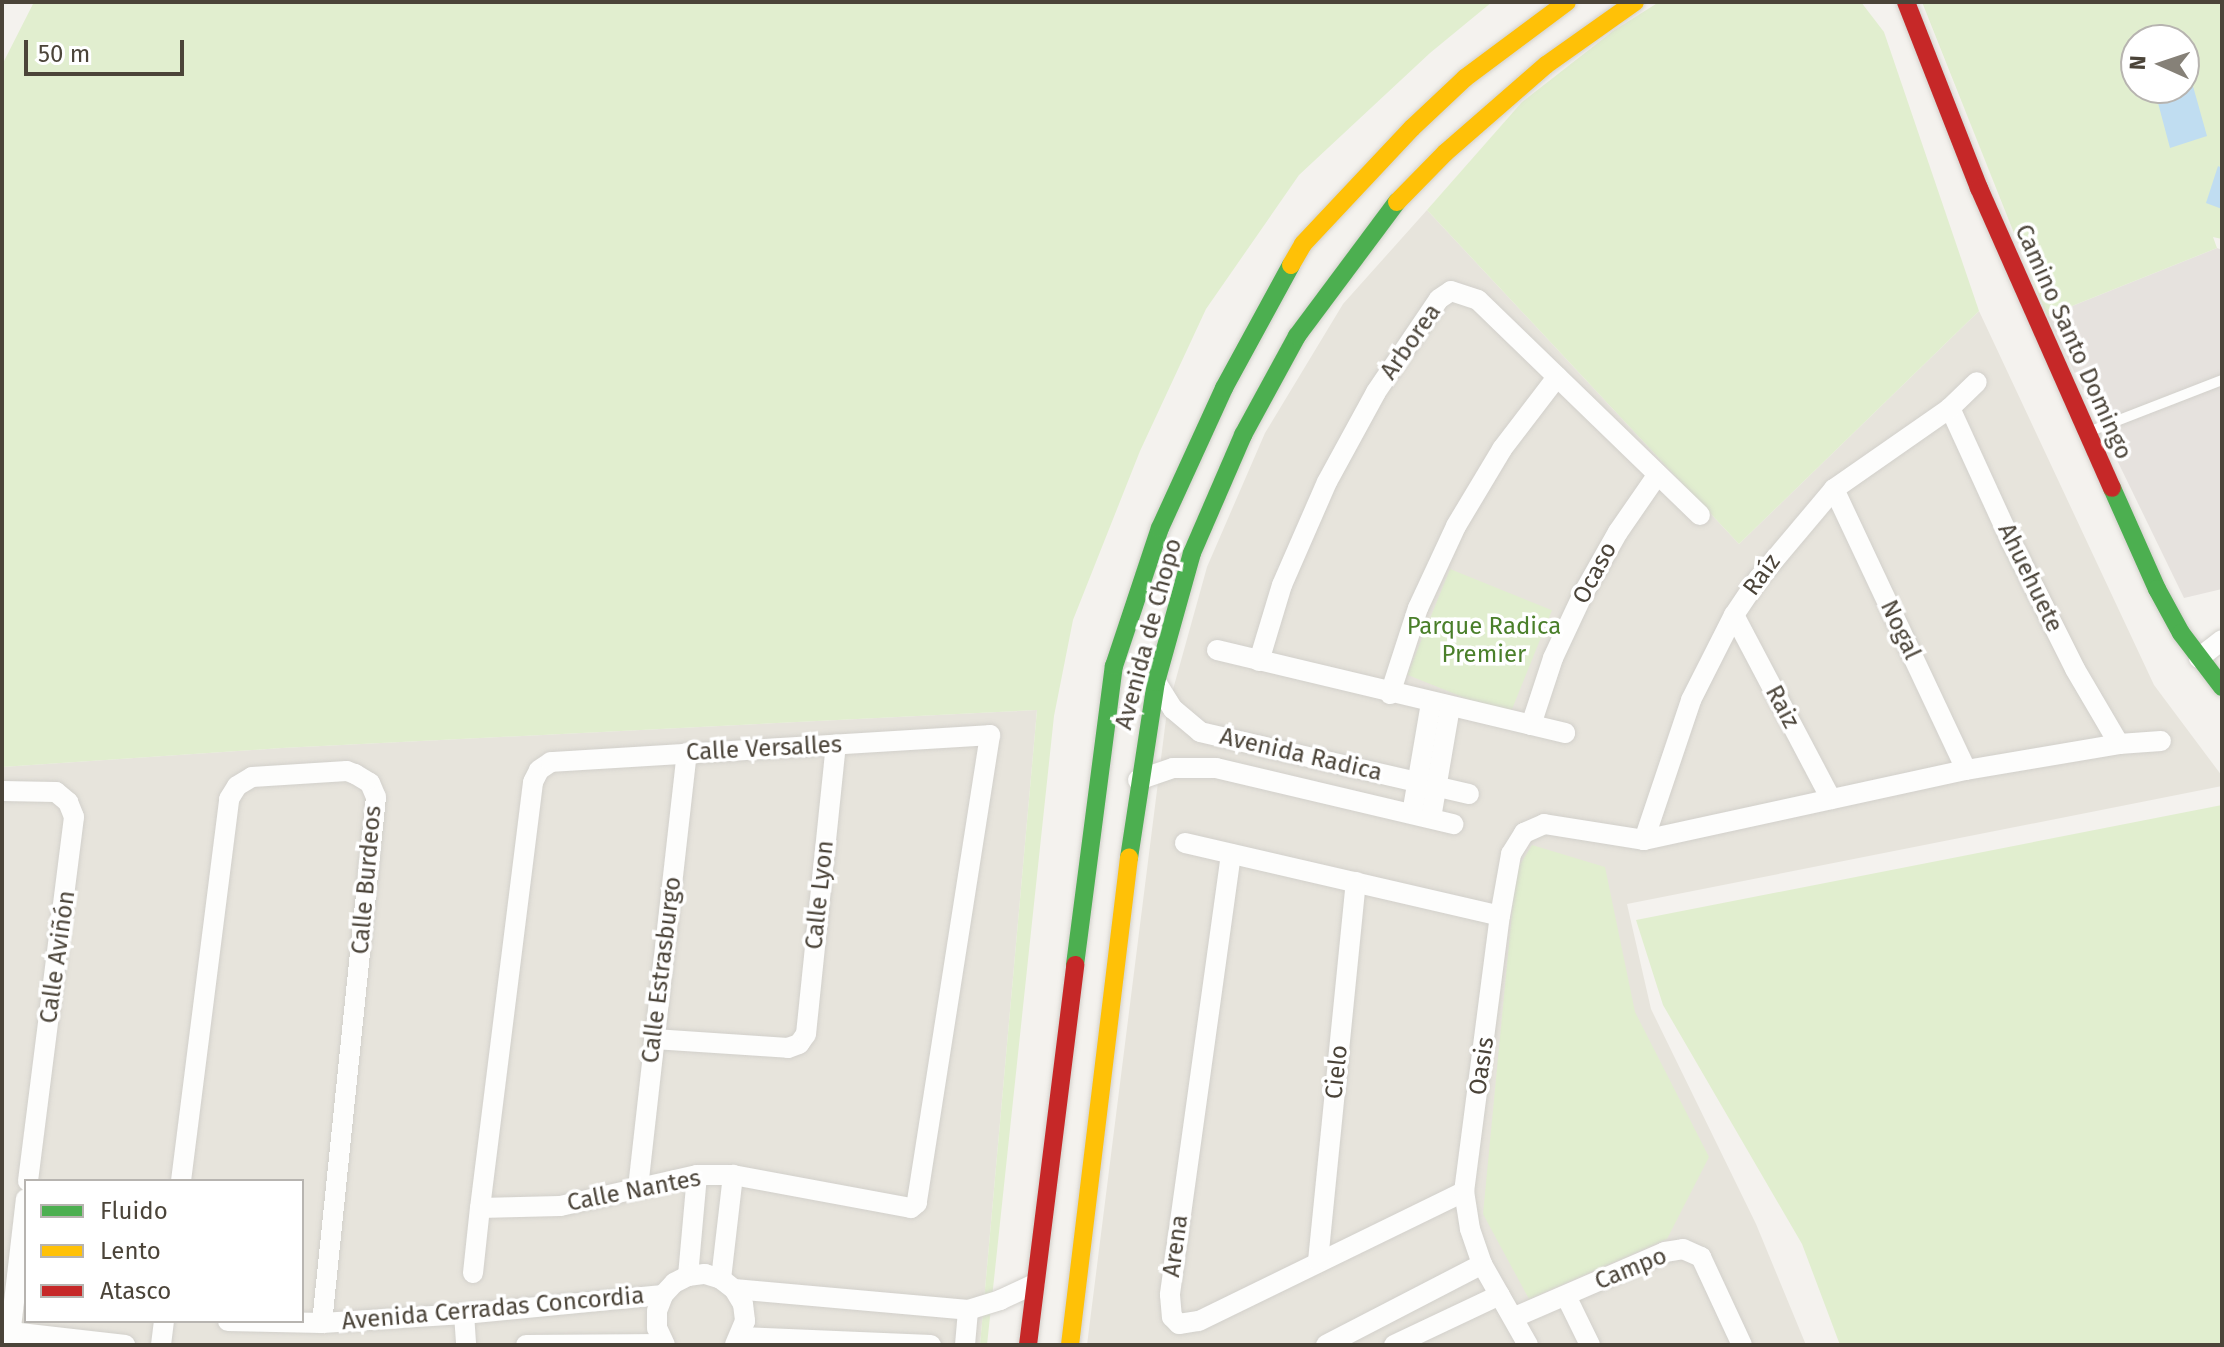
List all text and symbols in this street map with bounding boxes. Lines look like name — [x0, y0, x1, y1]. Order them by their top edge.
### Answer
scale bar — [28, 24, 188, 74]
north arrow — [2120, 24, 2200, 104]
text: 50 m — [38, 40, 90, 68]
text: N — [2124, 55, 2151, 71]
street label: Camino Santo Domingo — [2008, 220, 2138, 464]
street label: Arborea — [1375, 299, 1447, 385]
street label: Ahuehuete — [1991, 519, 2069, 637]
street label: Avenida de Chopo — [1110, 535, 1188, 733]
street label: Ocaso — [1567, 537, 1623, 609]
street label: Raíz — [1737, 548, 1787, 602]
street label: Nogal — [1874, 596, 1926, 664]
park label: Parque Radica Premier — [1407, 613, 1561, 669]
street label: Raiz — [1759, 681, 1805, 733]
street label: Avenida Radica — [1217, 722, 1385, 788]
street label: Calle Versalles — [685, 731, 843, 767]
street label: Calle Burdeos — [346, 804, 388, 956]
street label: Calle Lyon — [800, 839, 840, 951]
street label: Calle Estrasburgo — [636, 875, 688, 1065]
street label: Calle Aviñón — [34, 889, 82, 1025]
street label: Oasis — [1464, 1035, 1500, 1097]
street label: Cielo — [1320, 1044, 1354, 1100]
street label: Calle Nantes — [565, 1164, 703, 1218]
legend — [24, 1179, 304, 1323]
text: Fluido — [100, 1197, 168, 1225]
street label: Arena — [1157, 1213, 1195, 1279]
text: Lento — [100, 1237, 161, 1265]
street label: Campo — [1591, 1242, 1671, 1296]
text: Atasco — [100, 1277, 171, 1305]
street label: Avenida Cerradas Concordia — [341, 1281, 645, 1337]

